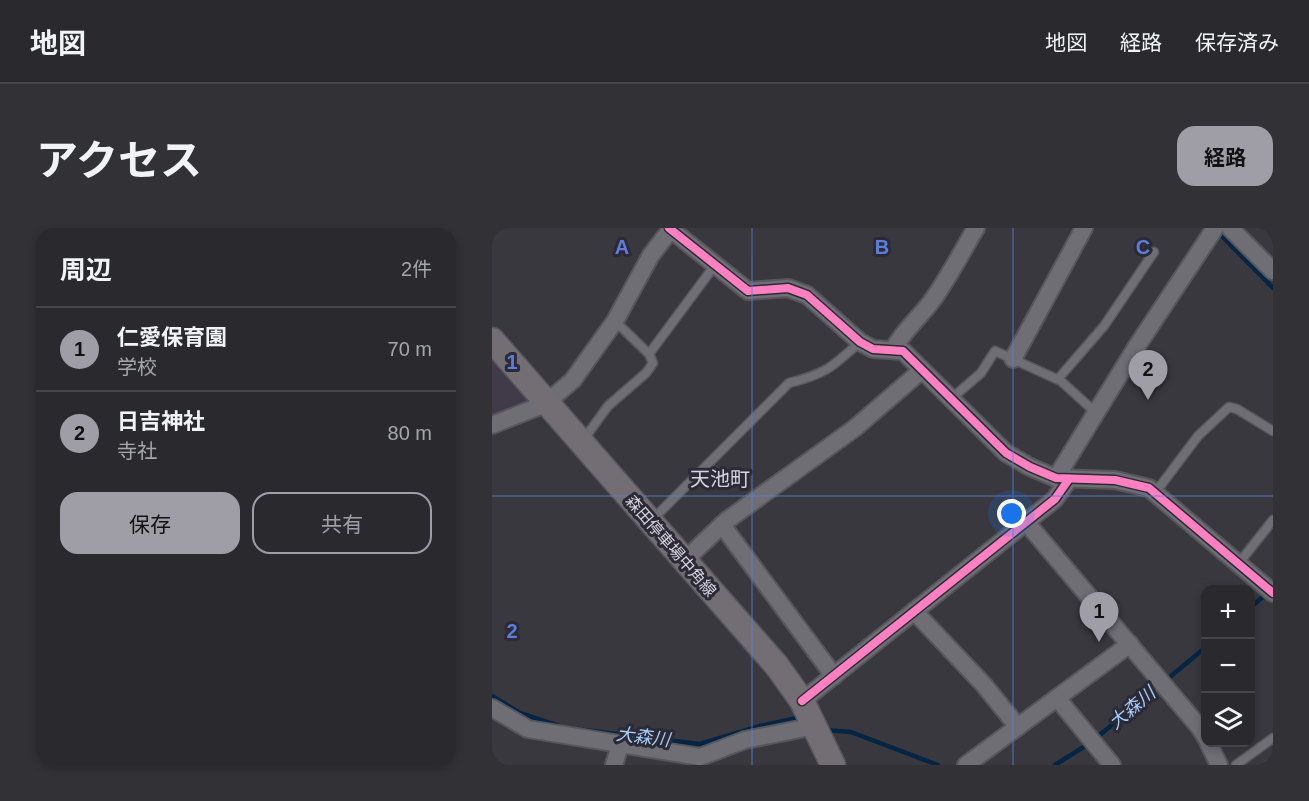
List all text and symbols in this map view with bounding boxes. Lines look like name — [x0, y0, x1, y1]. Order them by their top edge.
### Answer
text: 地図 — [30, 28, 86, 59]
text: 地図 — [1045, 31, 1087, 54]
text: 経路 — [1120, 31, 1162, 54]
text: 保存済み — [1195, 31, 1279, 54]
button: 経路 — [1177, 126, 1273, 186]
text: アクセス — [36, 137, 202, 184]
text: A — [615, 236, 629, 258]
text: B — [875, 236, 889, 258]
text: C — [1136, 236, 1150, 258]
text: 周辺 — [60, 255, 112, 285]
text: 2件 — [401, 258, 432, 280]
text: 仁愛保育園 — [117, 325, 227, 350]
text: 1 — [74, 338, 85, 360]
text: 70 m — [388, 338, 432, 360]
pin: 2 — [1128, 350, 1168, 400]
text: 1 — [506, 351, 518, 373]
text: 学校 — [117, 356, 157, 378]
text: 日吉神社 — [117, 409, 205, 434]
text: 2 — [74, 422, 85, 444]
text: 80 m — [388, 422, 432, 444]
text: 寺社 — [117, 440, 157, 462]
district label: 天池町 — [690, 468, 750, 490]
button: 保存 — [60, 492, 240, 554]
button: 共有 — [252, 492, 432, 554]
street label: 森田停車場中角線 — [623, 492, 719, 600]
your location — [997, 499, 1026, 528]
map controls — [1201, 585, 1255, 747]
button: + — [1201, 585, 1255, 639]
pin: 1 — [1080, 592, 1118, 642]
text: 2 — [506, 620, 518, 642]
button: − — [1201, 639, 1255, 693]
water label: 大森川 — [1105, 682, 1161, 733]
button: layers — [1201, 693, 1255, 747]
water label: 大森川 — [615, 724, 673, 750]

